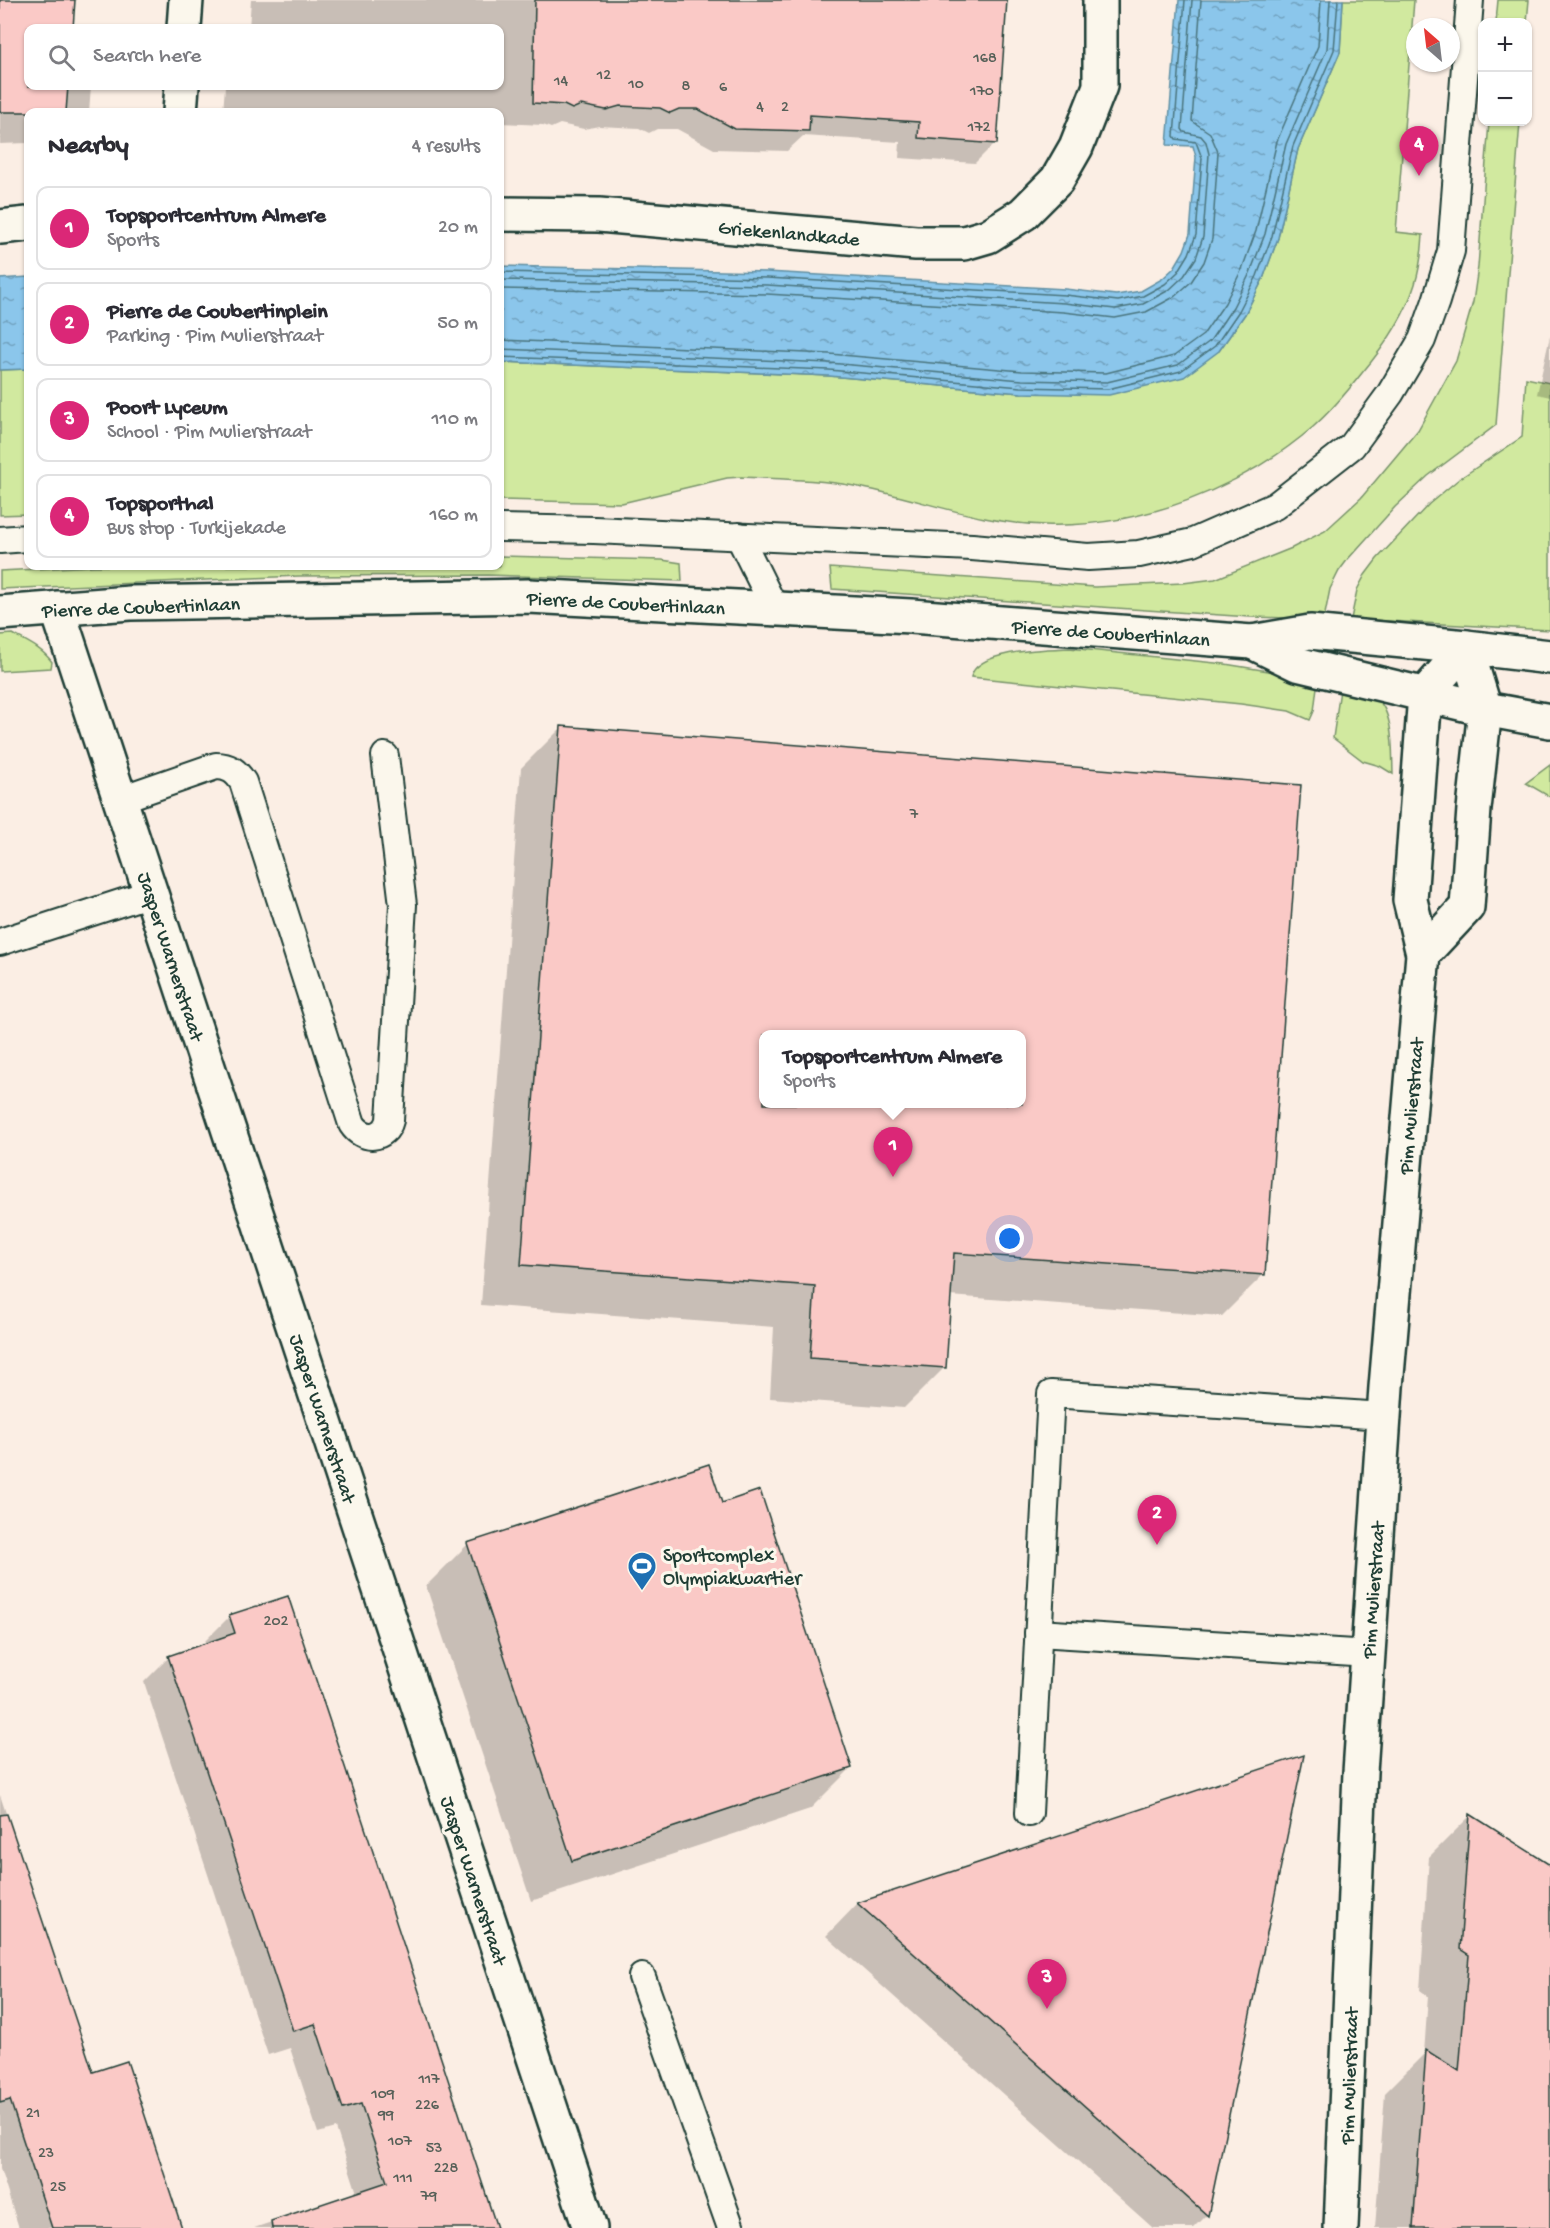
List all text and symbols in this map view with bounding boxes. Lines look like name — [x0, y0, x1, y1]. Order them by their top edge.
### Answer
north arrow — [1406, 18, 1460, 72]
map controls — [1478, 18, 1532, 126]
button: + — [1478, 18, 1532, 72]
search box — [24, 24, 504, 90]
icon: search — [45, 41, 78, 74]
text: Search here — [93, 44, 201, 70]
house number: 168 — [972, 50, 997, 69]
house number: 12 — [596, 67, 611, 86]
button: − — [1478, 72, 1532, 126]
house number: 14 — [553, 73, 568, 92]
house number: 10 — [627, 76, 644, 95]
house number: 8 — [682, 78, 691, 97]
house number: 6 — [719, 79, 728, 98]
house number: 170 — [969, 83, 994, 102]
house number: 4 — [756, 99, 764, 118]
house number: 2 — [781, 99, 789, 118]
house number: 172 — [967, 119, 990, 138]
pin: 4 — [1400, 126, 1438, 176]
text: Nearby — [48, 132, 129, 163]
text: 4 results — [412, 136, 480, 159]
text: Topsportcentrum Almere — [107, 204, 326, 230]
text: 1 — [65, 217, 74, 240]
text: 20 m — [438, 217, 478, 240]
street label: Griekenlandkade — [717, 218, 861, 253]
text: Sports — [107, 230, 159, 253]
text: Pierre de Coubertinplein — [107, 300, 328, 326]
text: 2 — [65, 313, 74, 336]
text: 50 m — [437, 313, 478, 336]
text: Parking · Pim Mulierstraat — [107, 326, 323, 349]
text: Poort Lyceum — [107, 396, 228, 422]
text: 3 — [64, 409, 75, 432]
text: 110 m — [432, 409, 478, 432]
text: School · Pim Mulierstraat — [107, 422, 311, 445]
text: Topsporthal — [107, 492, 214, 518]
text: 4 — [65, 505, 74, 528]
text: 160 m — [429, 505, 478, 528]
text: Bus stop · Turkijekade — [107, 518, 286, 541]
street label: Pierre de Coubertinlaan — [525, 589, 726, 622]
street label: Pierre de Coubertinlaan — [41, 595, 241, 624]
street label: Pierre de Coubertinlaan — [1010, 617, 1211, 654]
house number: 7 — [909, 806, 919, 825]
street label: Jasper Warnerstraat — [131, 870, 207, 1046]
popup — [759, 1030, 1026, 1108]
street label: Pim Mulierstraat — [1396, 1035, 1431, 1176]
text: Topsportcentrum Almere — [783, 1045, 1002, 1071]
text: Sports — [783, 1071, 835, 1094]
pin: 1 — [874, 1128, 912, 1177]
your location — [995, 1224, 1024, 1253]
street label: Jasper Warnerstraat — [283, 1332, 359, 1508]
pin: 2 — [1138, 1496, 1176, 1545]
street label: Pim Mulierstraat — [1359, 1519, 1392, 1660]
place label: Sportcomplex Olympiakwartier — [663, 1546, 803, 1592]
sports icon: Sportcomplex Olympiakwartier — [626, 1550, 658, 1592]
house number: 202 — [264, 1613, 289, 1632]
street label: Jasper Warnerstraat — [434, 1794, 510, 1970]
pin: 3 — [1028, 1960, 1066, 2009]
street label: Pim Mulierstraat — [1338, 2006, 1365, 2146]
house number: 117 — [417, 2071, 440, 2090]
house number: 109 — [370, 2086, 395, 2105]
house number: 226 — [415, 2097, 440, 2116]
house number: 21 — [26, 2105, 40, 2124]
house number: 99 — [377, 2107, 394, 2126]
house number: 107 — [387, 2133, 413, 2152]
house number: 53 — [426, 2140, 442, 2159]
house number: 23 — [38, 2145, 54, 2164]
house number: 228 — [434, 2160, 458, 2179]
house number: 111 — [392, 2170, 413, 2189]
house number: 25 — [50, 2179, 66, 2198]
house number: 79 — [420, 2188, 437, 2207]

